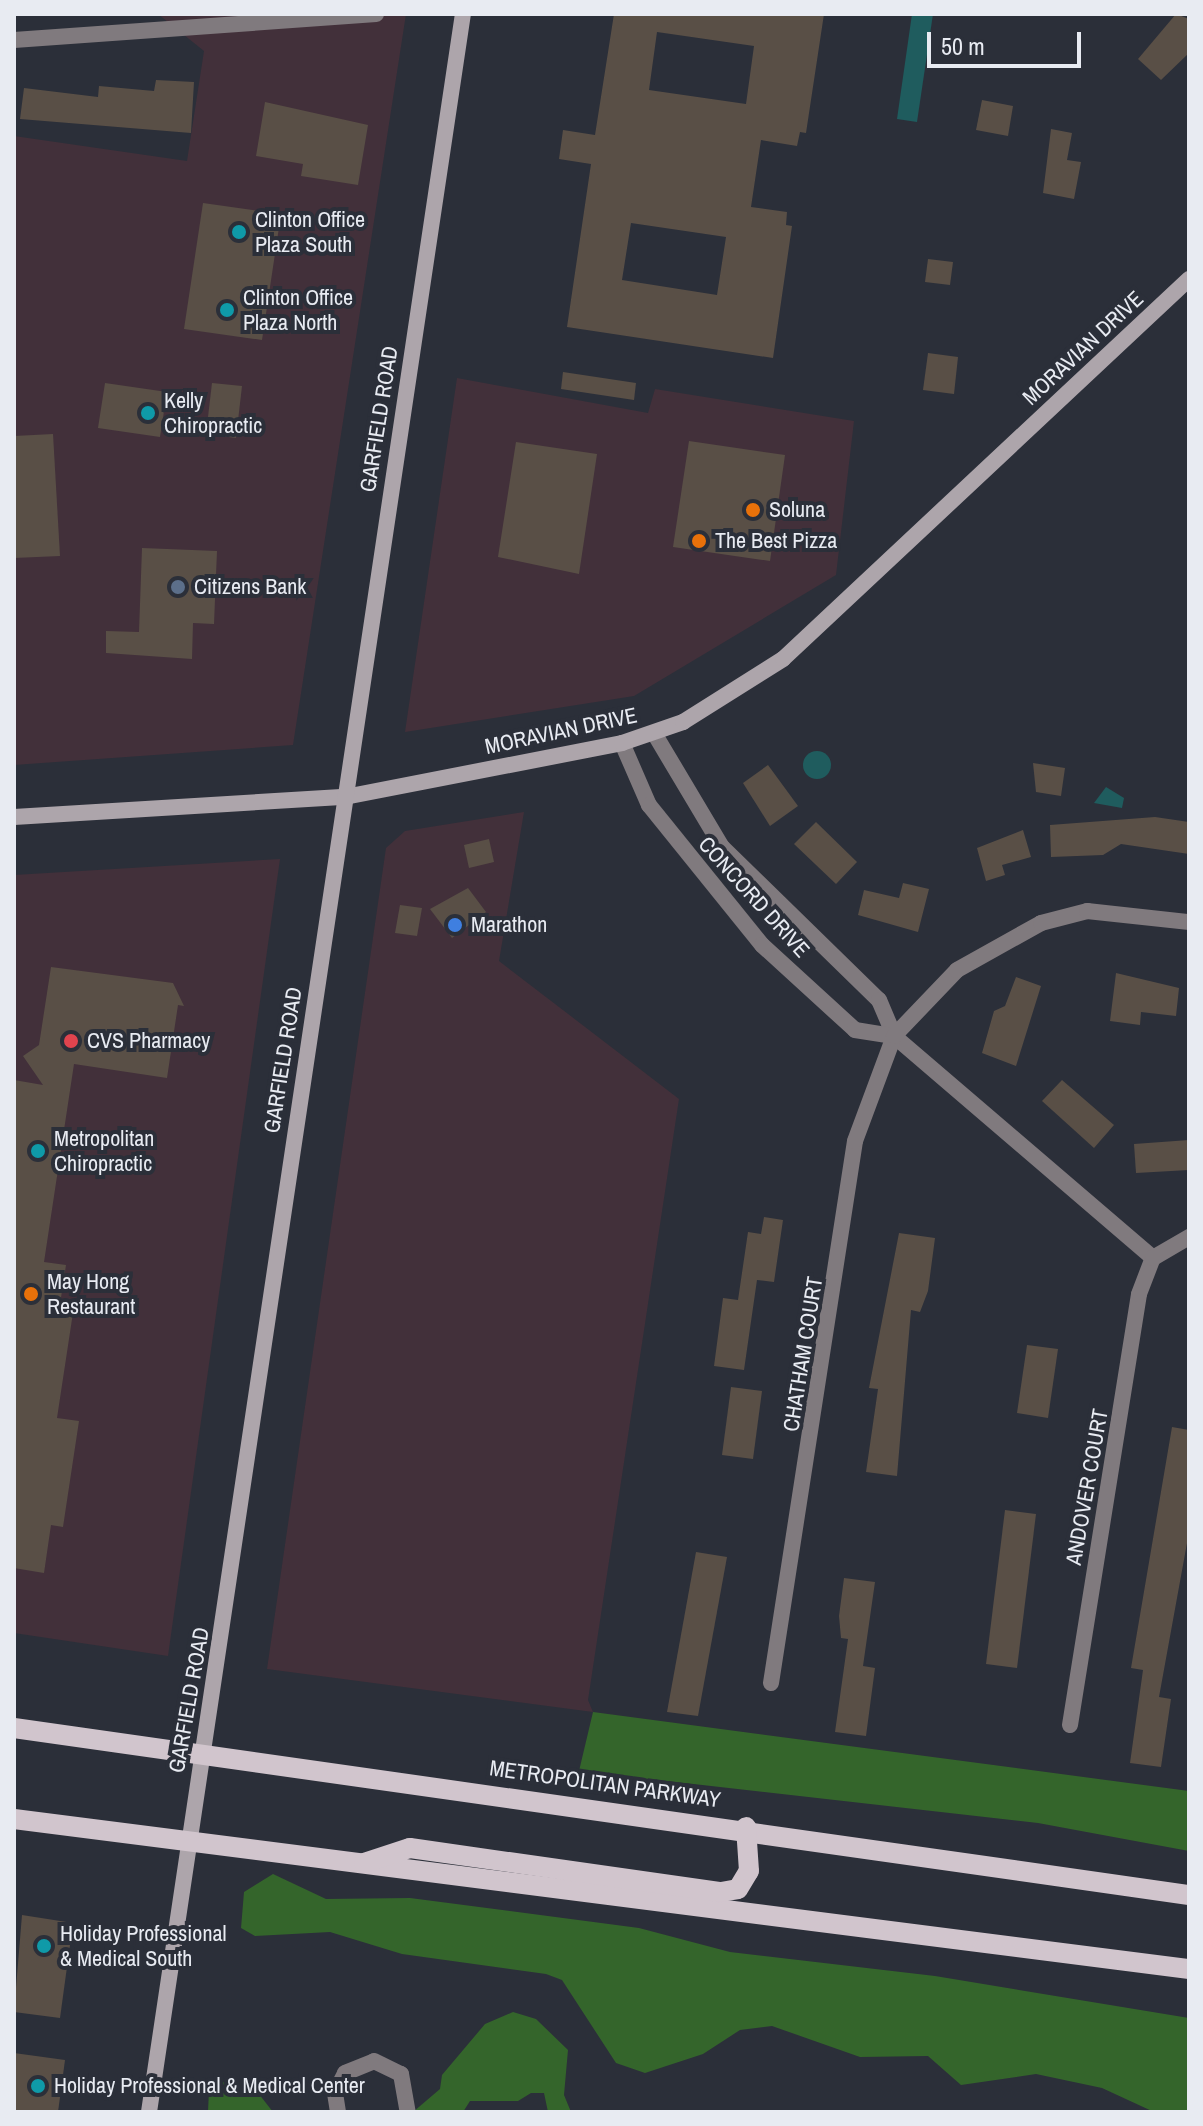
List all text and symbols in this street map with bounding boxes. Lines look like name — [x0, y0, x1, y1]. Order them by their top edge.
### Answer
scale bar — [931, 16, 1085, 66]
text: 50 m — [941, 30, 985, 62]
place label: Clinton Office Plaza South — [255, 206, 365, 258]
marker: Clinton Office Plaza South — [230, 223, 248, 241]
place label: Clinton Office Plaza North — [243, 284, 353, 336]
street label: MORAVIAN DRIVE — [1017, 285, 1149, 411]
marker: Clinton Office Plaza North — [218, 301, 236, 319]
street label: GARFIELD ROAD — [354, 344, 404, 494]
place label: Kelly Chiropractic — [164, 387, 262, 438]
marker: Kelly Chiropractic — [139, 404, 157, 422]
place label: Soluna — [769, 497, 825, 523]
marker: Soluna — [744, 501, 762, 519]
place label: The Best Pizza — [715, 528, 837, 554]
marker: The Best Pizza — [690, 532, 708, 550]
place label: Citizens Bank — [194, 574, 306, 600]
marker: Citizens Bank — [169, 578, 187, 596]
street label: MORAVIAN DRIVE — [482, 702, 640, 760]
street label: CONCORD DRIVE — [693, 831, 815, 963]
place label: Marathon — [471, 912, 547, 938]
marker: Marathon — [446, 916, 464, 934]
street label: GARFIELD ROAD — [258, 985, 308, 1135]
place label: CVS Pharmacy — [87, 1028, 210, 1054]
marker: CVS Pharmacy — [62, 1032, 80, 1050]
place label: Metropolitan Chiropractic — [54, 1125, 154, 1176]
marker: Metropolitan Chiropractic — [29, 1142, 47, 1160]
place label: May Hong Restaurant — [47, 1268, 135, 1320]
street label: CHATHAM COURT — [778, 1275, 828, 1433]
marker: May Hong Restaurant — [22, 1285, 40, 1303]
street label: ANDOVER COURT — [1060, 1407, 1114, 1567]
street label: GARFIELD ROAD — [163, 1625, 215, 1775]
street label: METROPOLITAN PARKWAY — [488, 1755, 722, 1813]
place label: Holiday Professional & Medical South — [60, 1920, 226, 1972]
marker: Holiday Professional & Medical South — [35, 1937, 53, 1955]
place label: Holiday Professional & Medical Center — [54, 2073, 365, 2099]
marker: Holiday Professional & Medical Center — [29, 2077, 47, 2095]

